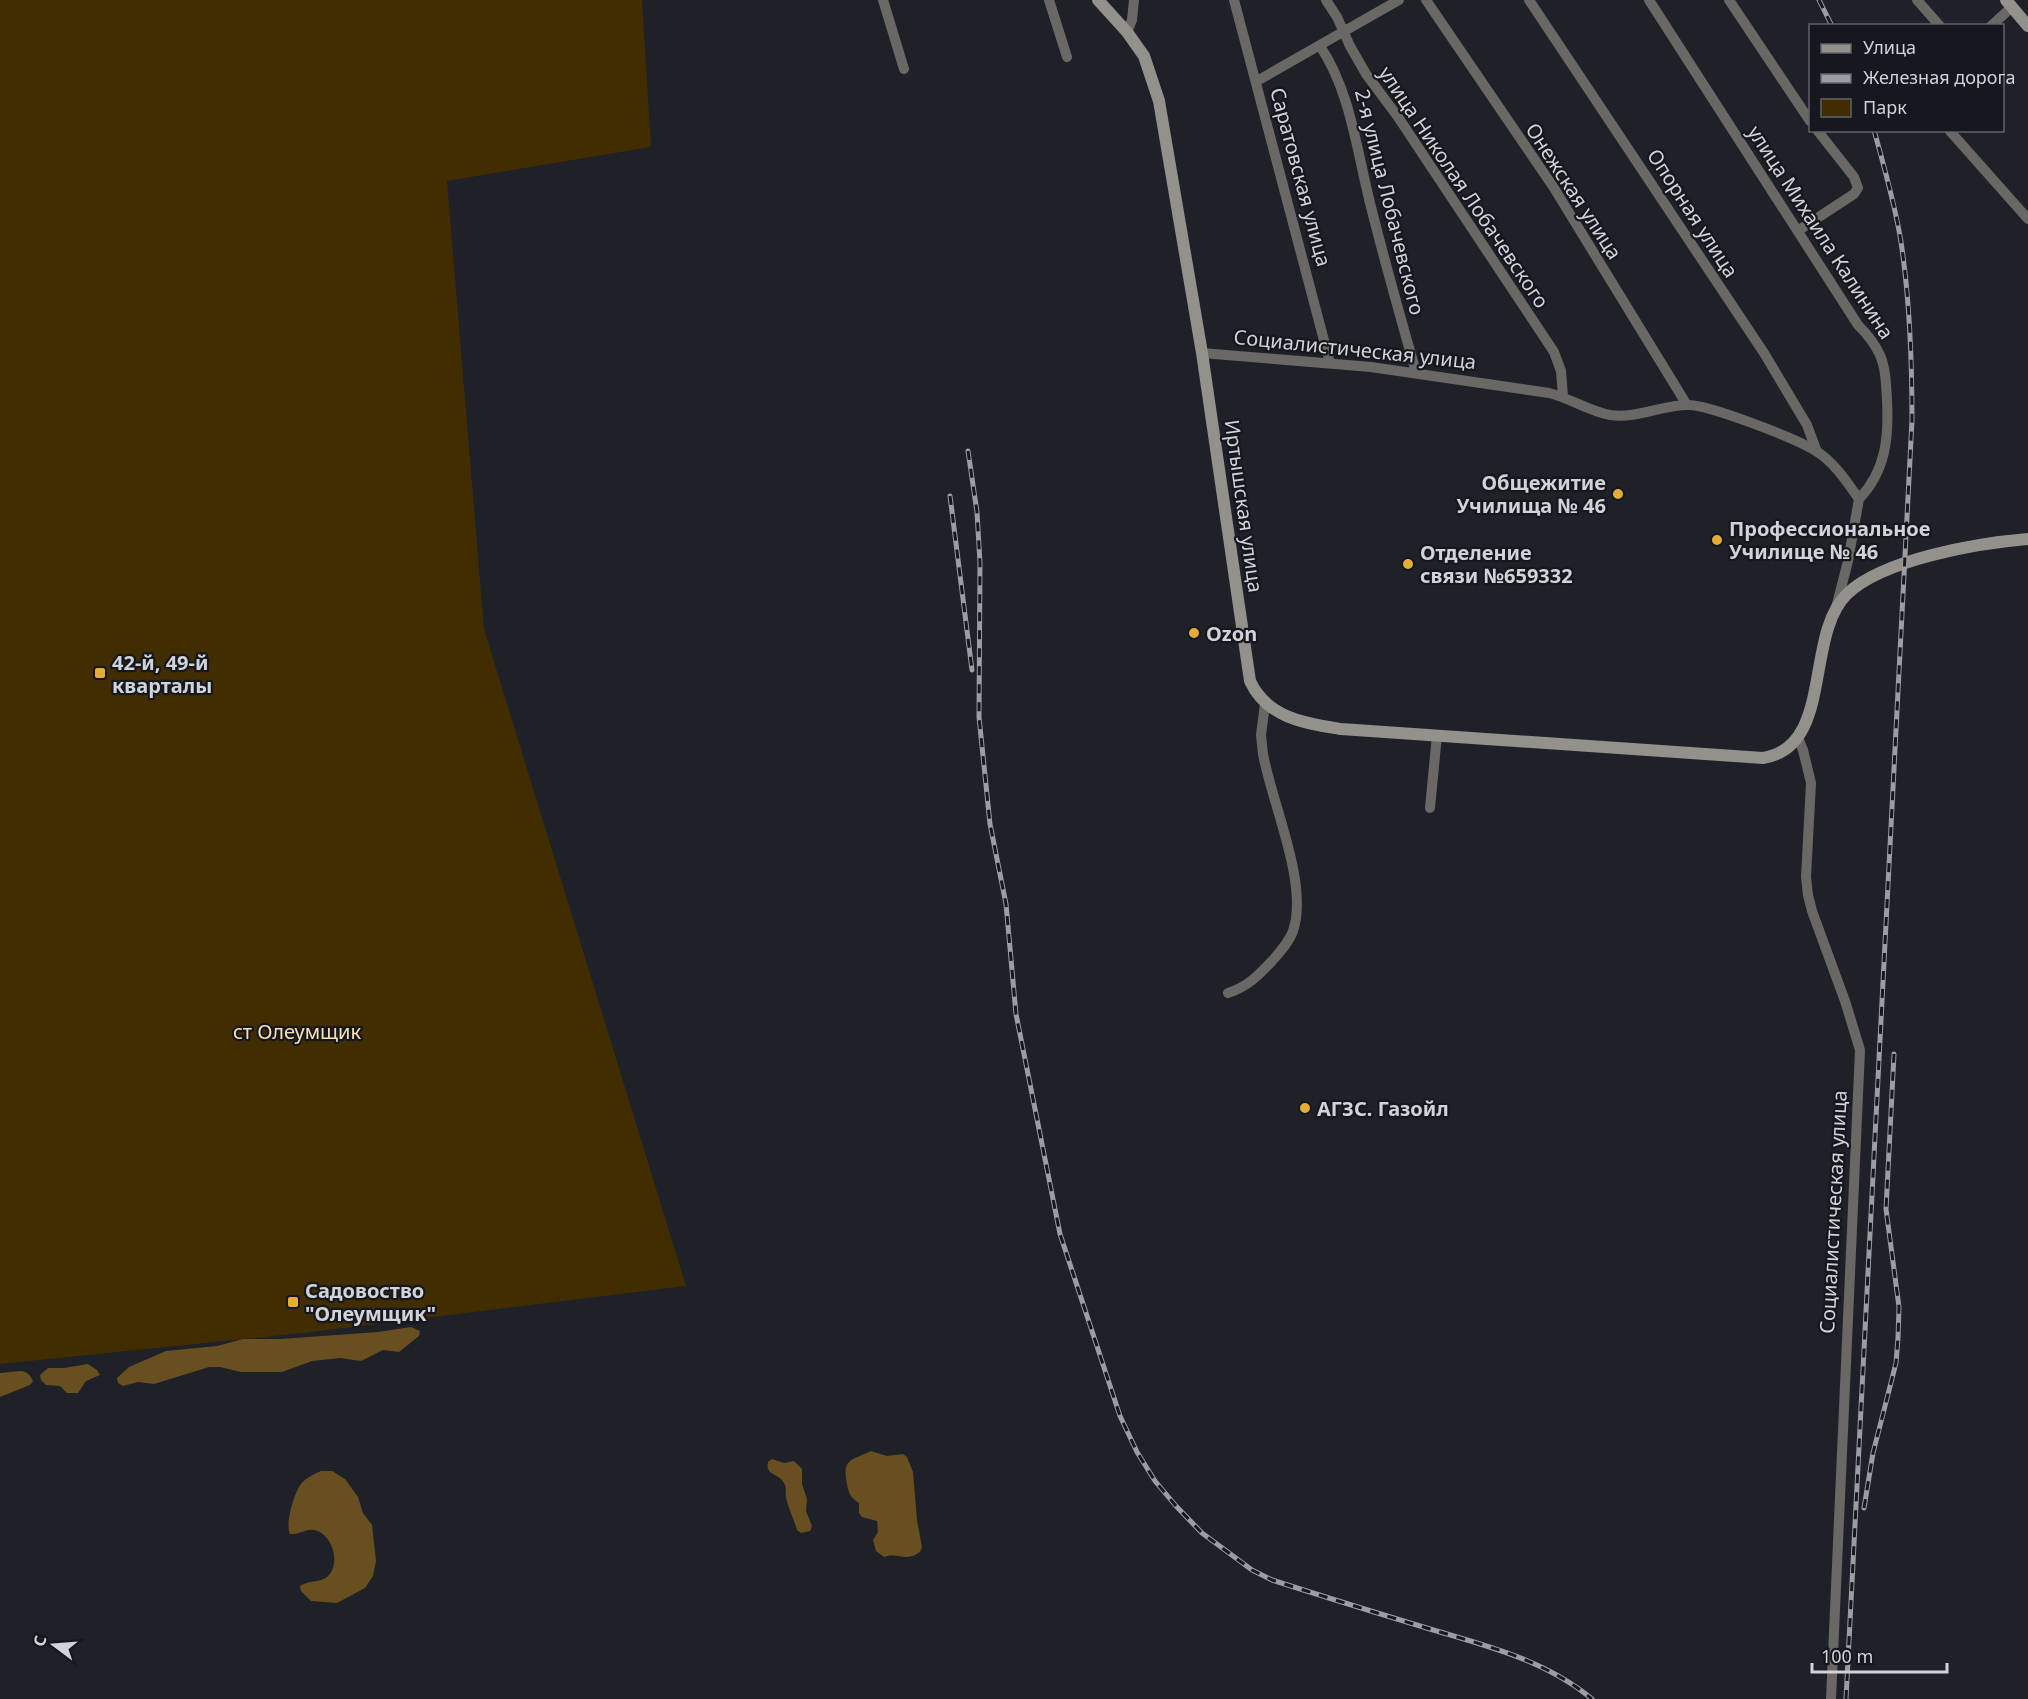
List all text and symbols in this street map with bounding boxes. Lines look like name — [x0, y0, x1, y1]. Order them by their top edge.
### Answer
legend — [1809, 24, 2004, 132]
text: Улица — [1863, 35, 1916, 59]
street label: улица Николая Лобачевского — [1373, 61, 1555, 313]
text: Железная дорога — [1863, 65, 2015, 89]
street label: Саратовская улица — [1264, 85, 1338, 269]
street label: 2-я улица Лобачевского — [1349, 86, 1431, 318]
text: Парк — [1863, 95, 1907, 119]
street label: Онежская улица — [1520, 118, 1628, 264]
street label: улица Михаила Калинина — [1742, 120, 1900, 344]
street label: Опорная улица — [1641, 143, 1745, 283]
street label: Социалистическая улица — [1232, 323, 1478, 375]
street label: Иртышская улица — [1219, 418, 1269, 594]
place label: Общежитие Училища № 46 — [1457, 469, 1606, 519]
marker: Общежитие Училища № 46 — [1611, 487, 1625, 501]
place label: Профессиональное Училище № 46 — [1729, 515, 1930, 565]
marker: Профессиональное Училище № 46 — [1710, 533, 1724, 547]
place label: Отделение связи №659332 — [1420, 539, 1573, 589]
marker: Отделение связи №659332 — [1401, 557, 1415, 571]
place label: Ozon — [1206, 620, 1257, 647]
marker: Ozon — [1187, 626, 1201, 640]
place label: 42-й, 49-й кварталы — [112, 649, 212, 699]
marker: 42-й, 49-й кварталы — [93, 666, 107, 680]
park label: ст Олеумщик — [233, 1018, 361, 1045]
street label: Социалистическая улица — [1813, 1090, 1853, 1334]
place label: АГЗС. Газойл — [1317, 1095, 1449, 1122]
marker: АГЗС. Газойл — [1298, 1101, 1312, 1115]
place label: Садовоство "Олеумщик" — [305, 1277, 436, 1327]
marker: Садовоство "Олеумщик" — [286, 1295, 300, 1309]
north arrow — [24, 1615, 84, 1675]
text: С — [28, 1633, 52, 1649]
scale bar — [1812, 1636, 1947, 1674]
text: 100 m — [1821, 1644, 1873, 1668]

